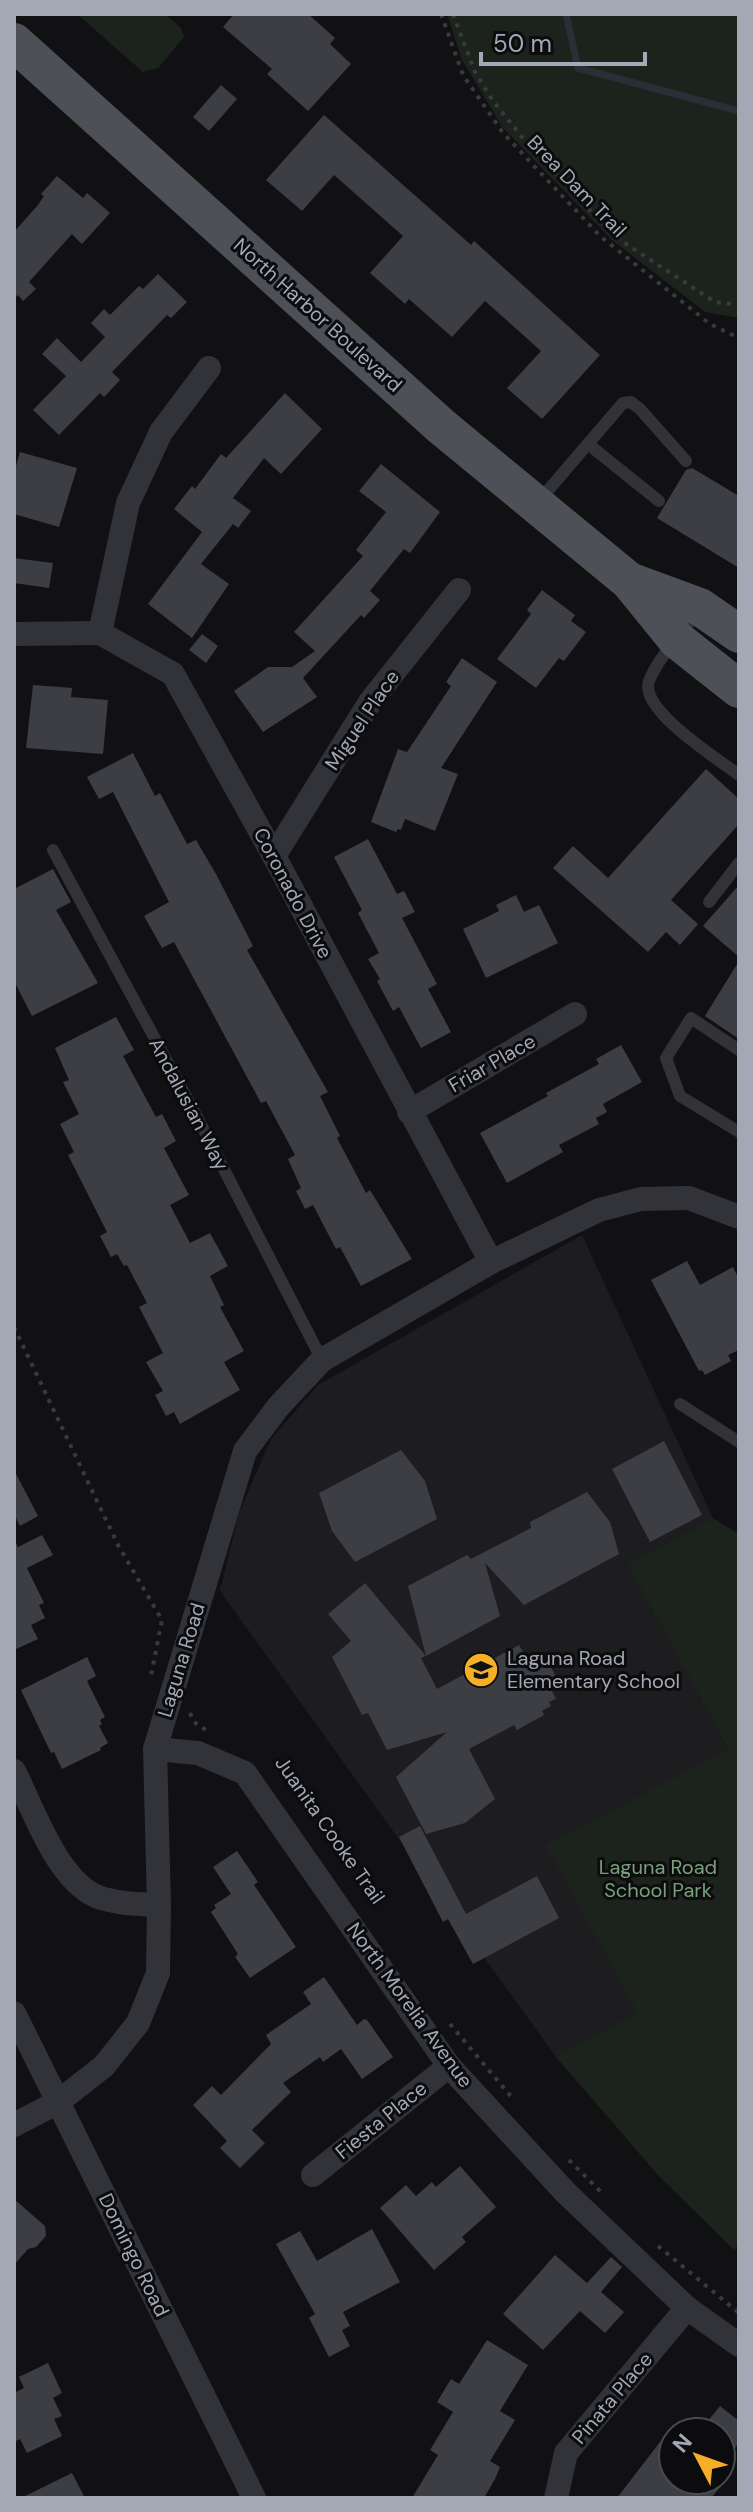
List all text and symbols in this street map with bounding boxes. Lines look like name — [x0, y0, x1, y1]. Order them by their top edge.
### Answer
scale bar — [481, 16, 645, 66]
text: 50 m — [493, 28, 552, 59]
street label: Brea Dam Trail — [522, 129, 632, 243]
street label: North Harbor Boulevard — [228, 232, 408, 398]
street label: Miguel Place — [319, 665, 405, 775]
street label: Coronado Drive — [248, 823, 338, 963]
street label: Friar Place — [444, 1028, 540, 1098]
street label: Andalusian Way — [143, 1033, 235, 1175]
street label: Laguna Road — [151, 1600, 211, 1720]
place label: Laguna Road Elementary School — [507, 1645, 680, 1694]
school or university icon: Laguna Road Elementary School — [462, 1651, 500, 1689]
street label: Juanita Cooke Trail — [269, 1751, 391, 1909]
park label: Laguna Road School Park — [599, 1854, 717, 1903]
street label: North Morelia Avenue — [341, 1917, 479, 2093]
street label: Fiesta Place — [330, 2075, 432, 2165]
street label: Domingo Road — [93, 2189, 175, 2321]
street label: Pinata Place — [566, 2347, 658, 2449]
north arrow — [657, 2416, 737, 2496]
text: N — [666, 2428, 698, 2459]

